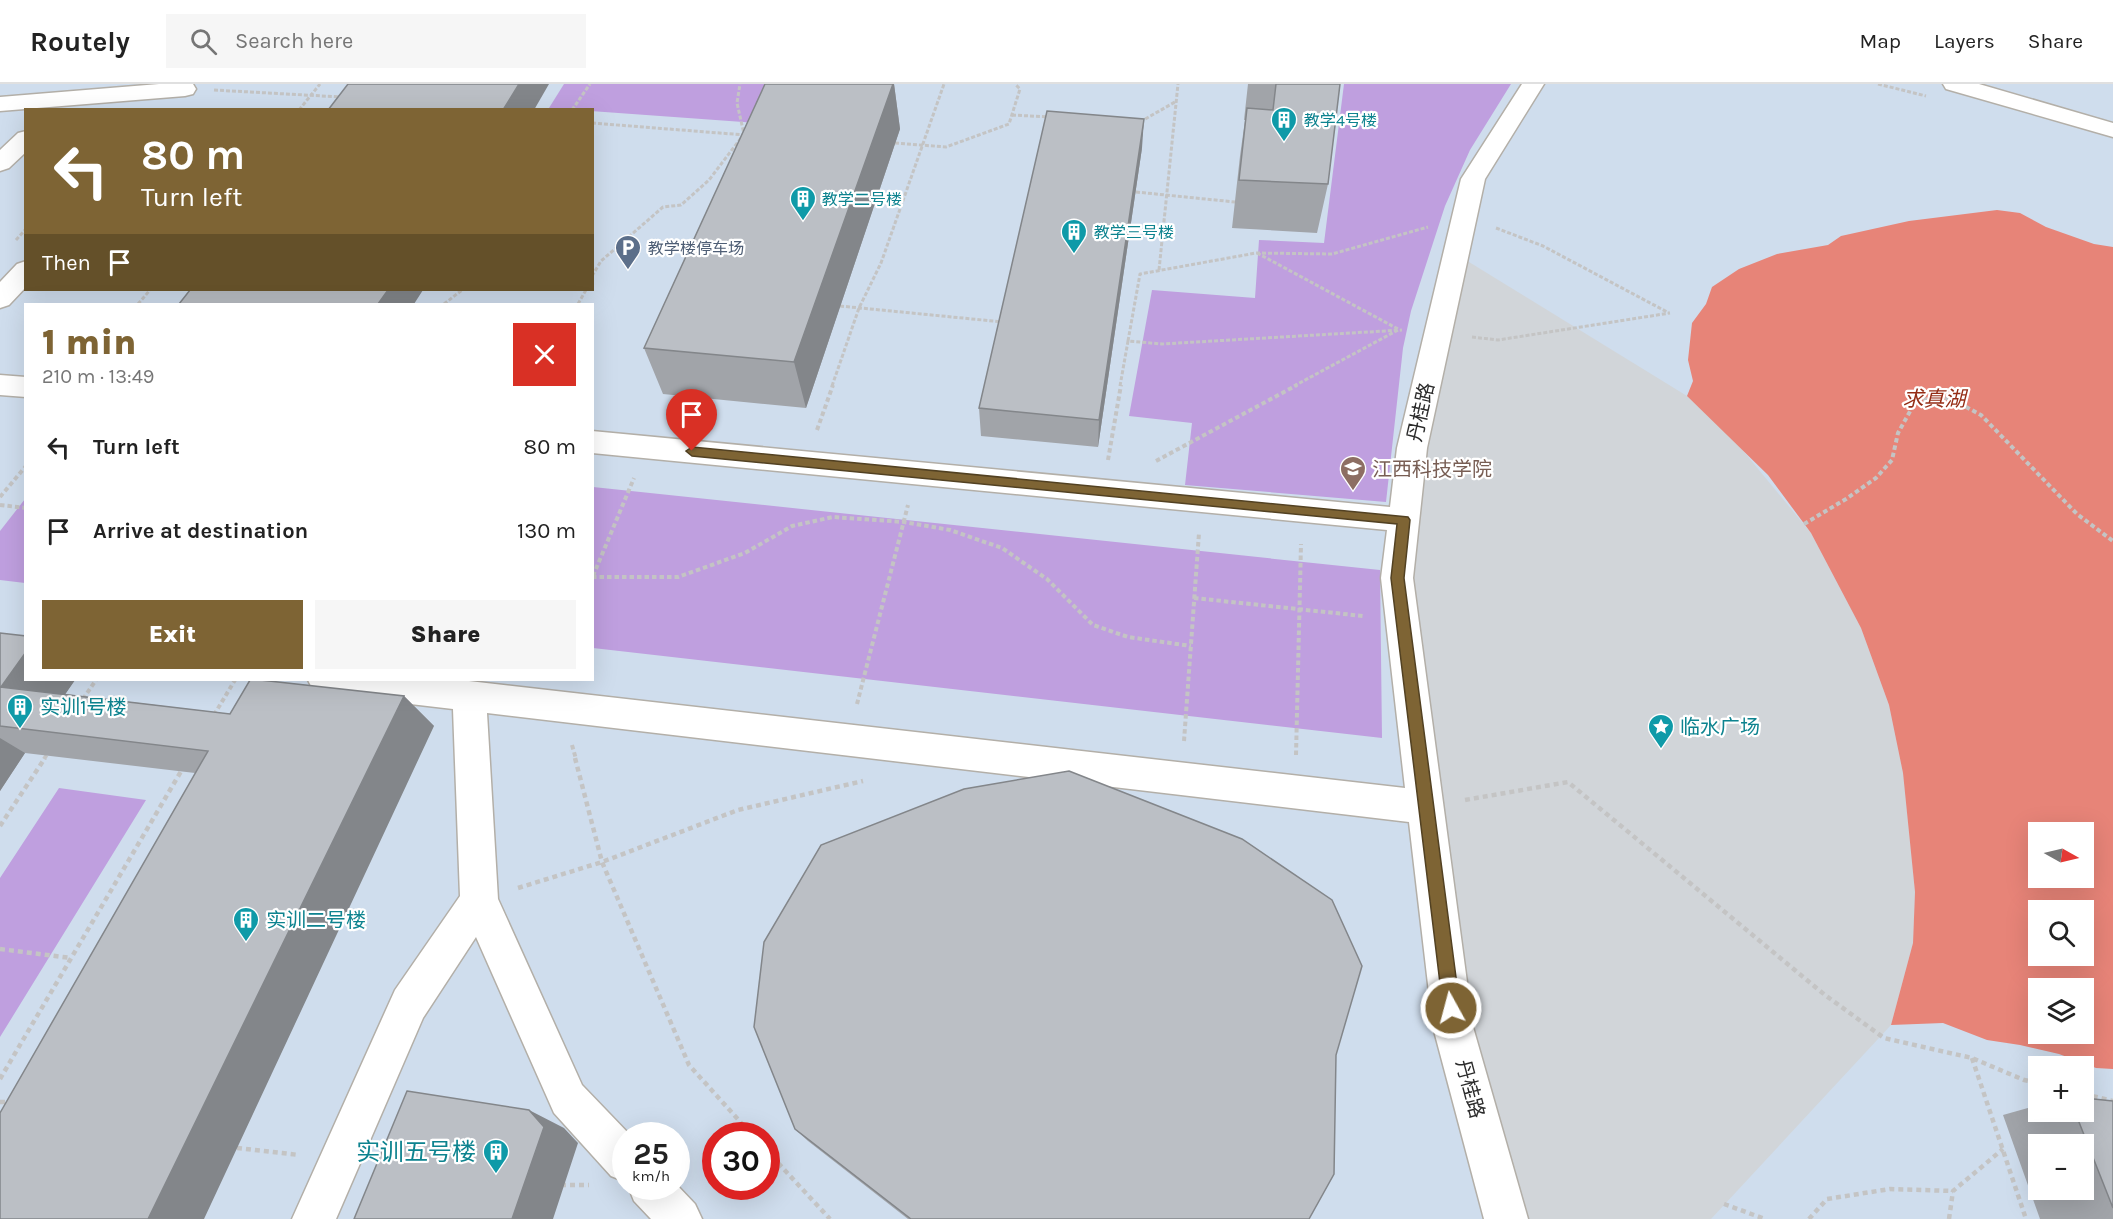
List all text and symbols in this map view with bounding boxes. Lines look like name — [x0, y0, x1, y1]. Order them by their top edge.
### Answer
search box — [166, 14, 586, 68]
text: Routely — [30, 25, 130, 58]
icon: search — [187, 25, 220, 58]
text: Search here — [235, 28, 353, 54]
text: Map — [1859, 29, 1901, 53]
text: Layers — [1934, 29, 1995, 53]
text: Share — [2028, 29, 2083, 53]
building icon: 教学4号楼 — [1269, 105, 1299, 143]
place label: 教学4号楼 — [1304, 111, 1377, 130]
text: 80 m — [141, 130, 245, 180]
icon: left — [42, 132, 120, 210]
text: Turn left — [141, 181, 242, 213]
building icon: 教学二号楼 — [788, 184, 818, 222]
place label: 教学二号楼 — [822, 190, 902, 209]
building icon: 教学三号楼 — [1059, 217, 1089, 255]
place label: 教学三号楼 — [1094, 223, 1174, 242]
parking icon: 教学楼停车场 — [613, 233, 643, 271]
place label: 教学楼停车场 — [648, 239, 744, 258]
icon: arrive — [103, 246, 136, 279]
text: Then — [42, 250, 91, 276]
text: 1 min — [42, 321, 136, 363]
button: close — [513, 323, 576, 386]
text: 210 m · 13:49 — [42, 365, 154, 388]
street label: 丹桂路 — [1403, 380, 1439, 444]
water label: 求真湖 — [1903, 387, 1968, 411]
pin — [666, 389, 717, 451]
icon: arrive — [675, 398, 708, 431]
icon: left — [42, 431, 75, 464]
text: Turn left — [93, 434, 180, 460]
text: 80 m — [524, 434, 576, 460]
school or university icon: 江西科技学院 — [1338, 454, 1368, 492]
place label: 江西科技学院 — [1372, 458, 1492, 481]
icon: arrive — [42, 515, 75, 548]
text: Arrive at destination — [93, 518, 308, 544]
text: 130 m — [517, 518, 576, 544]
button: Exit — [42, 600, 303, 669]
button: Share — [315, 600, 576, 669]
building icon: 实训1号楼 — [5, 692, 35, 730]
place label: 实训1号楼 — [40, 696, 127, 719]
place icon: 临水广场 — [1646, 712, 1676, 750]
place label: 临水广场 — [1680, 716, 1760, 739]
north arrow — [2028, 822, 2094, 888]
map controls — [2028, 822, 2094, 1200]
button: search — [2028, 900, 2094, 966]
building icon: 实训二号楼 — [231, 905, 261, 943]
place label: 实训二号楼 — [266, 909, 366, 932]
position arrow — [1419, 976, 1483, 1040]
button: layers — [2028, 978, 2094, 1044]
button: + — [2028, 1056, 2094, 1122]
street label: 丹桂路 — [1451, 1057, 1489, 1121]
speed limit sign: 30 — [702, 1122, 780, 1200]
button: − — [2028, 1134, 2094, 1200]
text: 25 — [633, 1136, 669, 1172]
building icon: 实训五号楼 — [481, 1137, 511, 1175]
place label: 实训五号楼 — [356, 1138, 476, 1166]
text: km/h — [632, 1167, 670, 1185]

